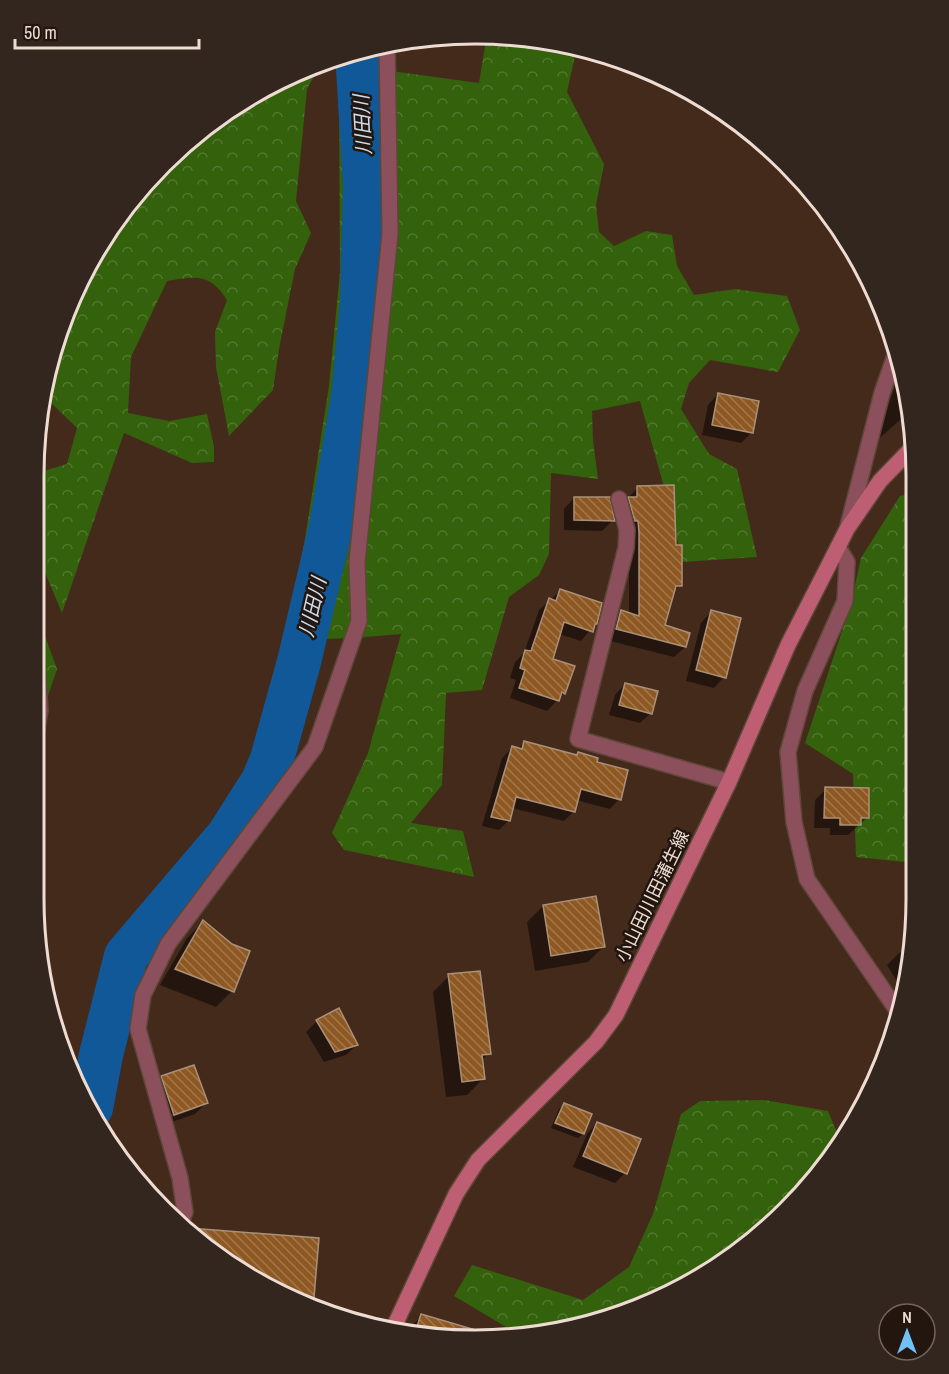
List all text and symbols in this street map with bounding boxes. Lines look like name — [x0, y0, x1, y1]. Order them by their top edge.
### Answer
scale bar — [15, 12, 200, 50]
text: 50 m — [24, 20, 57, 45]
water label: 川田川 — [347, 92, 377, 156]
water label: 川田川 — [292, 573, 332, 639]
street label: 小山田川田蒲生線 — [609, 826, 695, 966]
north arrow — [877, 1302, 937, 1362]
text: N — [902, 1306, 912, 1328]

